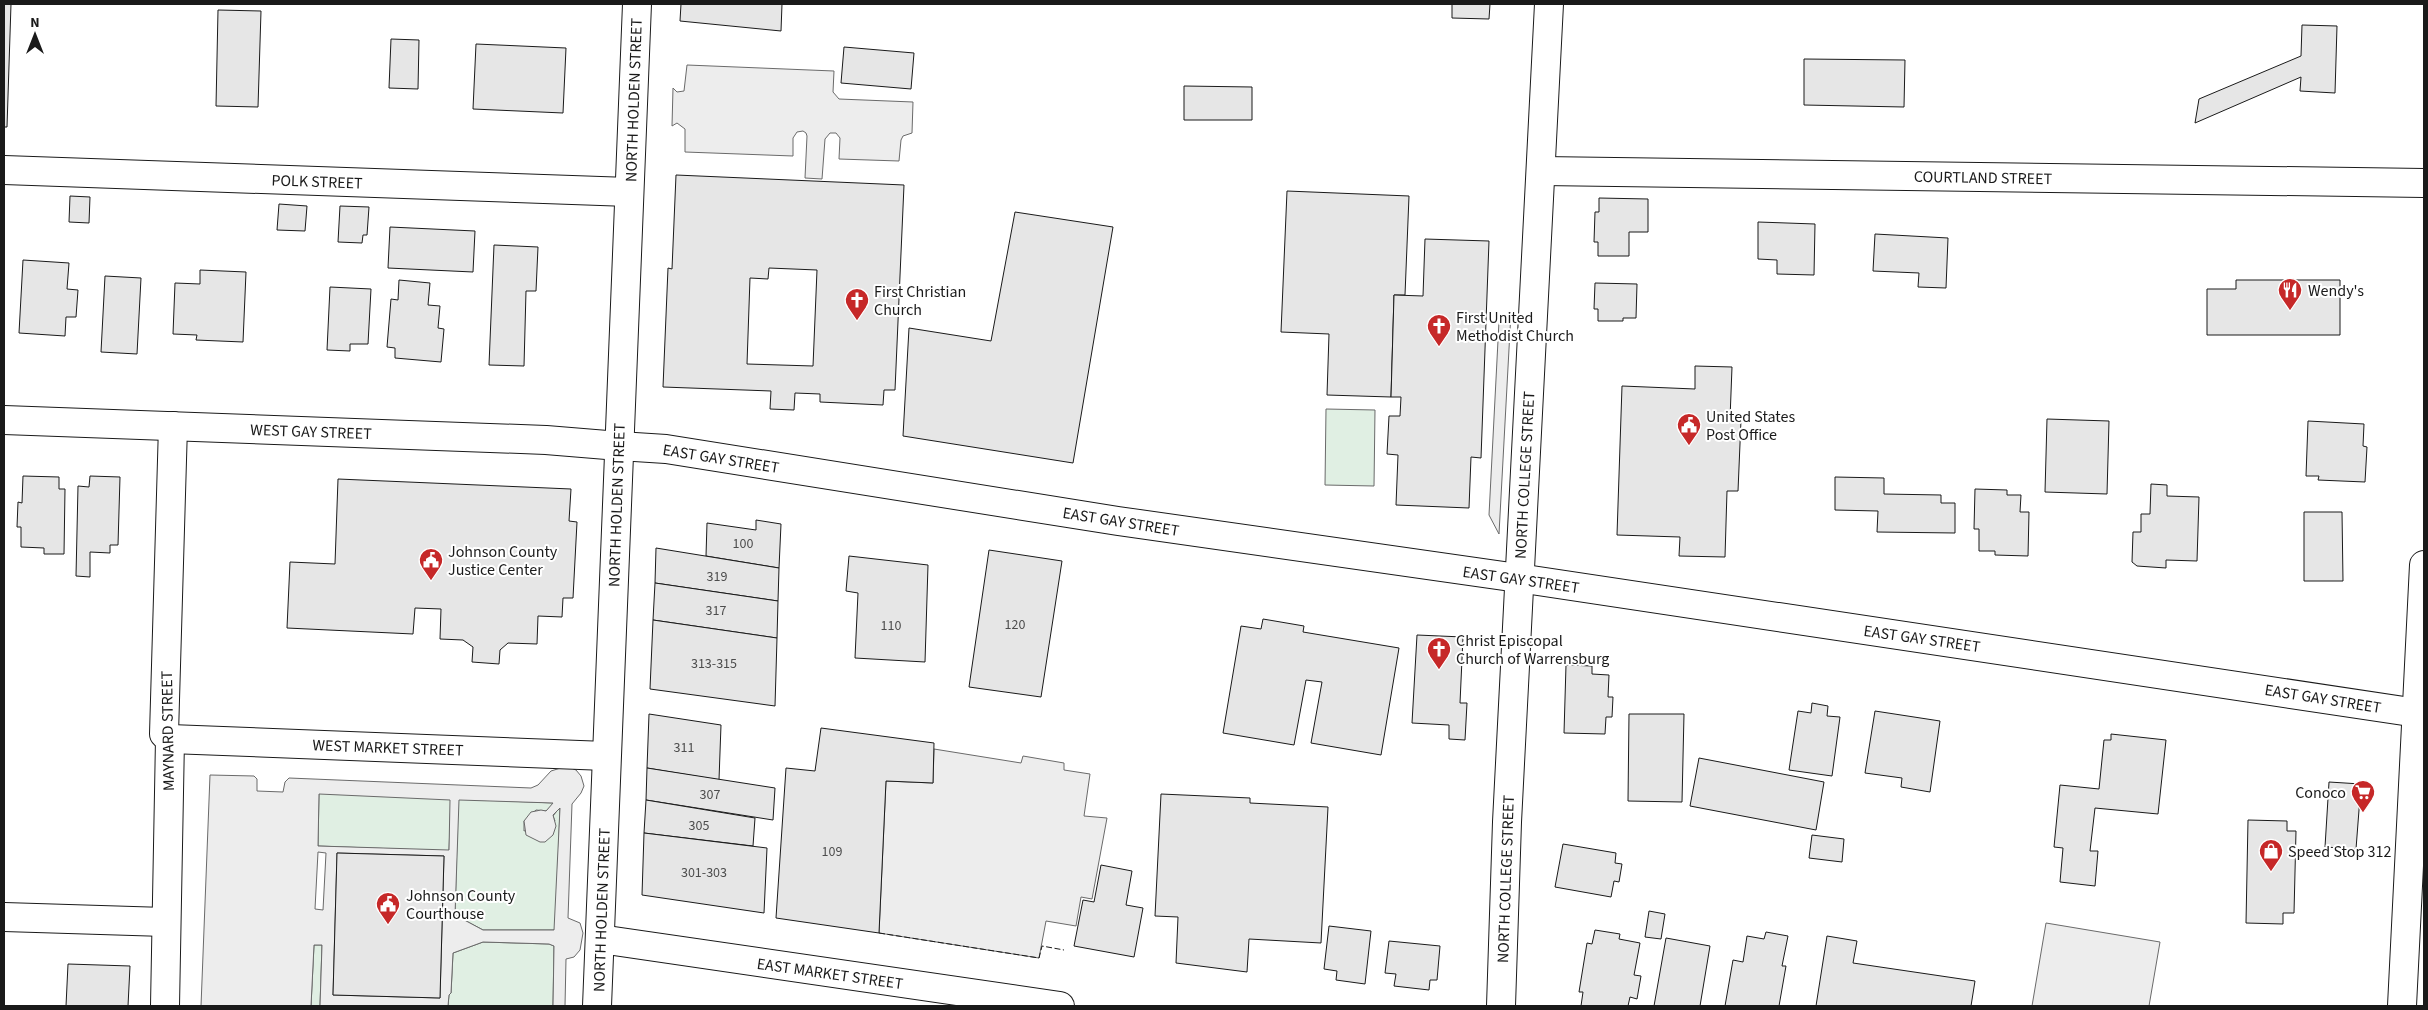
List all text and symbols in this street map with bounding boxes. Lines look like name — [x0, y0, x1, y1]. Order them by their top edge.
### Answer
north arrow — [10, 10, 60, 60]
text: N — [30, 13, 40, 33]
street label: NORTH HOLDEN STREET — [620, 17, 648, 182]
street label: COURTLAND STREET — [1914, 166, 2053, 190]
street label: POLK STREET — [271, 169, 363, 195]
restaurant icon: Wendy's — [2277, 277, 2303, 311]
place label: Wendy's — [2308, 280, 2364, 302]
place label: First Christian Church — [874, 281, 966, 321]
church icon: First Christian Church — [844, 287, 870, 321]
place label: First United Methodist Church — [1456, 307, 1574, 347]
church icon: First United Methodist Church — [1426, 313, 1452, 347]
street label: NORTH COLLEGE STREET — [1510, 390, 1540, 560]
place label: United States Post Office — [1706, 406, 1795, 446]
public building icon: United States Post Office — [1676, 412, 1702, 446]
street label: WEST GAY STREET — [250, 419, 372, 445]
street label: NORTH HOLDEN STREET — [603, 422, 631, 587]
street label: EAST GAY STREET — [661, 439, 781, 479]
street label: EAST GAY STREET — [1061, 502, 1181, 542]
house number: 100 — [733, 534, 753, 554]
place label: Johnson County Justice Center — [448, 541, 558, 581]
public building icon: Johnson County Justice Center — [418, 547, 444, 581]
street label: EAST GAY STREET — [1461, 561, 1581, 599]
house number: 319 — [707, 567, 727, 587]
house number: 317 — [706, 601, 726, 621]
house number: 120 — [1005, 615, 1025, 635]
house number: 110 — [881, 616, 901, 636]
street label: EAST GAY STREET — [1862, 620, 1982, 658]
place label: Christ Episcopal Church of Warrensburg — [1456, 630, 1609, 670]
church icon: Christ Episcopal Church of Warrensburg — [1426, 636, 1452, 670]
house number: 313-315 — [691, 654, 737, 674]
street label: MAYNARD STREET — [156, 670, 180, 791]
street label: EAST GAY STREET — [2263, 679, 2383, 719]
street label: WEST MARKET STREET — [312, 734, 464, 762]
house number: 311 — [674, 738, 694, 758]
supermarket icon: Conoco — [2350, 779, 2376, 813]
place label: Conoco — [2295, 782, 2346, 804]
house number: 307 — [700, 785, 720, 805]
street label: NORTH COLLEGE STREET — [1492, 794, 1520, 963]
house number: 305 — [689, 816, 709, 836]
street label: NORTH HOLDEN STREET — [588, 827, 616, 992]
shop icon: Speed Stop 312 — [2258, 838, 2284, 872]
place label: Speed Stop 312 — [2288, 841, 2391, 863]
house number: 109 — [822, 842, 842, 862]
house number: 301-303 — [681, 863, 727, 883]
place label: Johnson County Courthouse — [406, 885, 516, 925]
public building icon: Johnson County Courthouse — [375, 891, 401, 925]
street label: EAST MARKET STREET — [755, 953, 905, 995]

